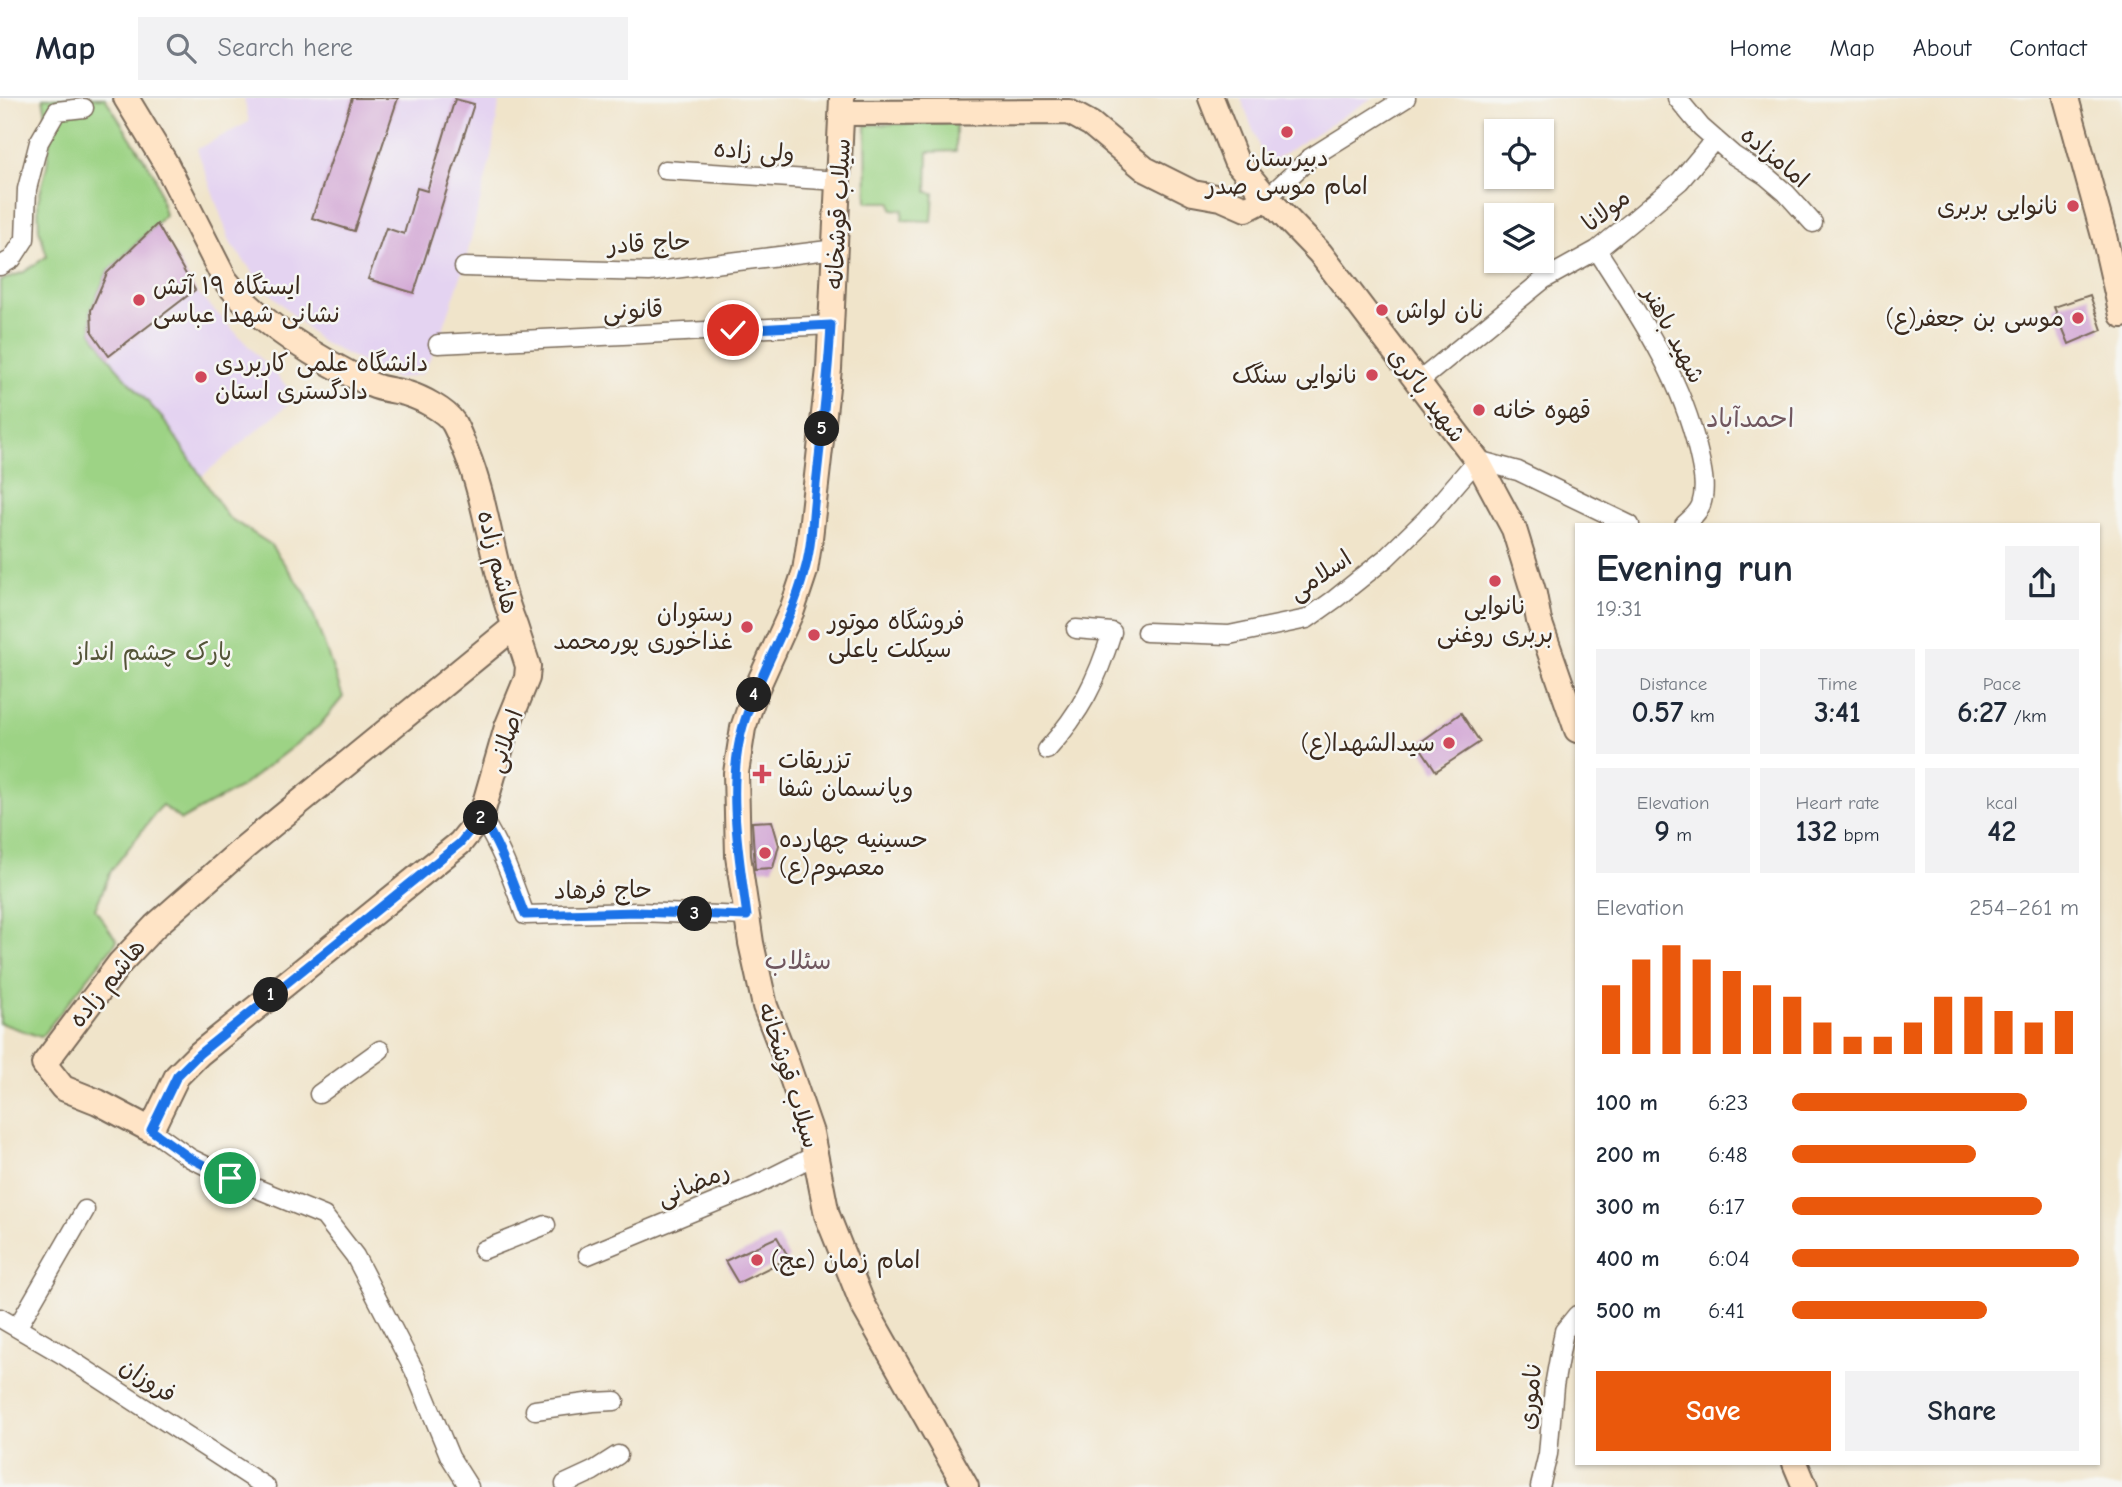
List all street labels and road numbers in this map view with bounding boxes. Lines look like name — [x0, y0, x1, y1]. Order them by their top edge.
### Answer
street label: امامزاده — [1735, 120, 1815, 194]
street label: ولی زاده — [712, 134, 795, 169]
street label: سیلاب قوشخانه — [820, 138, 857, 291]
street label: مولانا — [1577, 183, 1637, 239]
street label: حاج قادر — [605, 227, 691, 261]
street label: شهید باهنر — [1636, 280, 1711, 388]
street label: قانونی — [602, 294, 664, 327]
street label: شهید باکری — [1382, 342, 1472, 448]
street label: هاشم زاده — [468, 507, 524, 618]
street label: اسلامی — [1283, 544, 1357, 607]
street label: اصلانی — [481, 706, 530, 777]
street label: حاج فرهاد — [554, 875, 652, 907]
street label: هاشم زاده — [63, 933, 154, 1035]
street label: سیلاب قوشخانه — [751, 999, 826, 1152]
street label: رمضانی — [653, 1156, 734, 1213]
street label: فروزان — [115, 1352, 181, 1408]
street label: ناموری — [1513, 1361, 1548, 1431]

